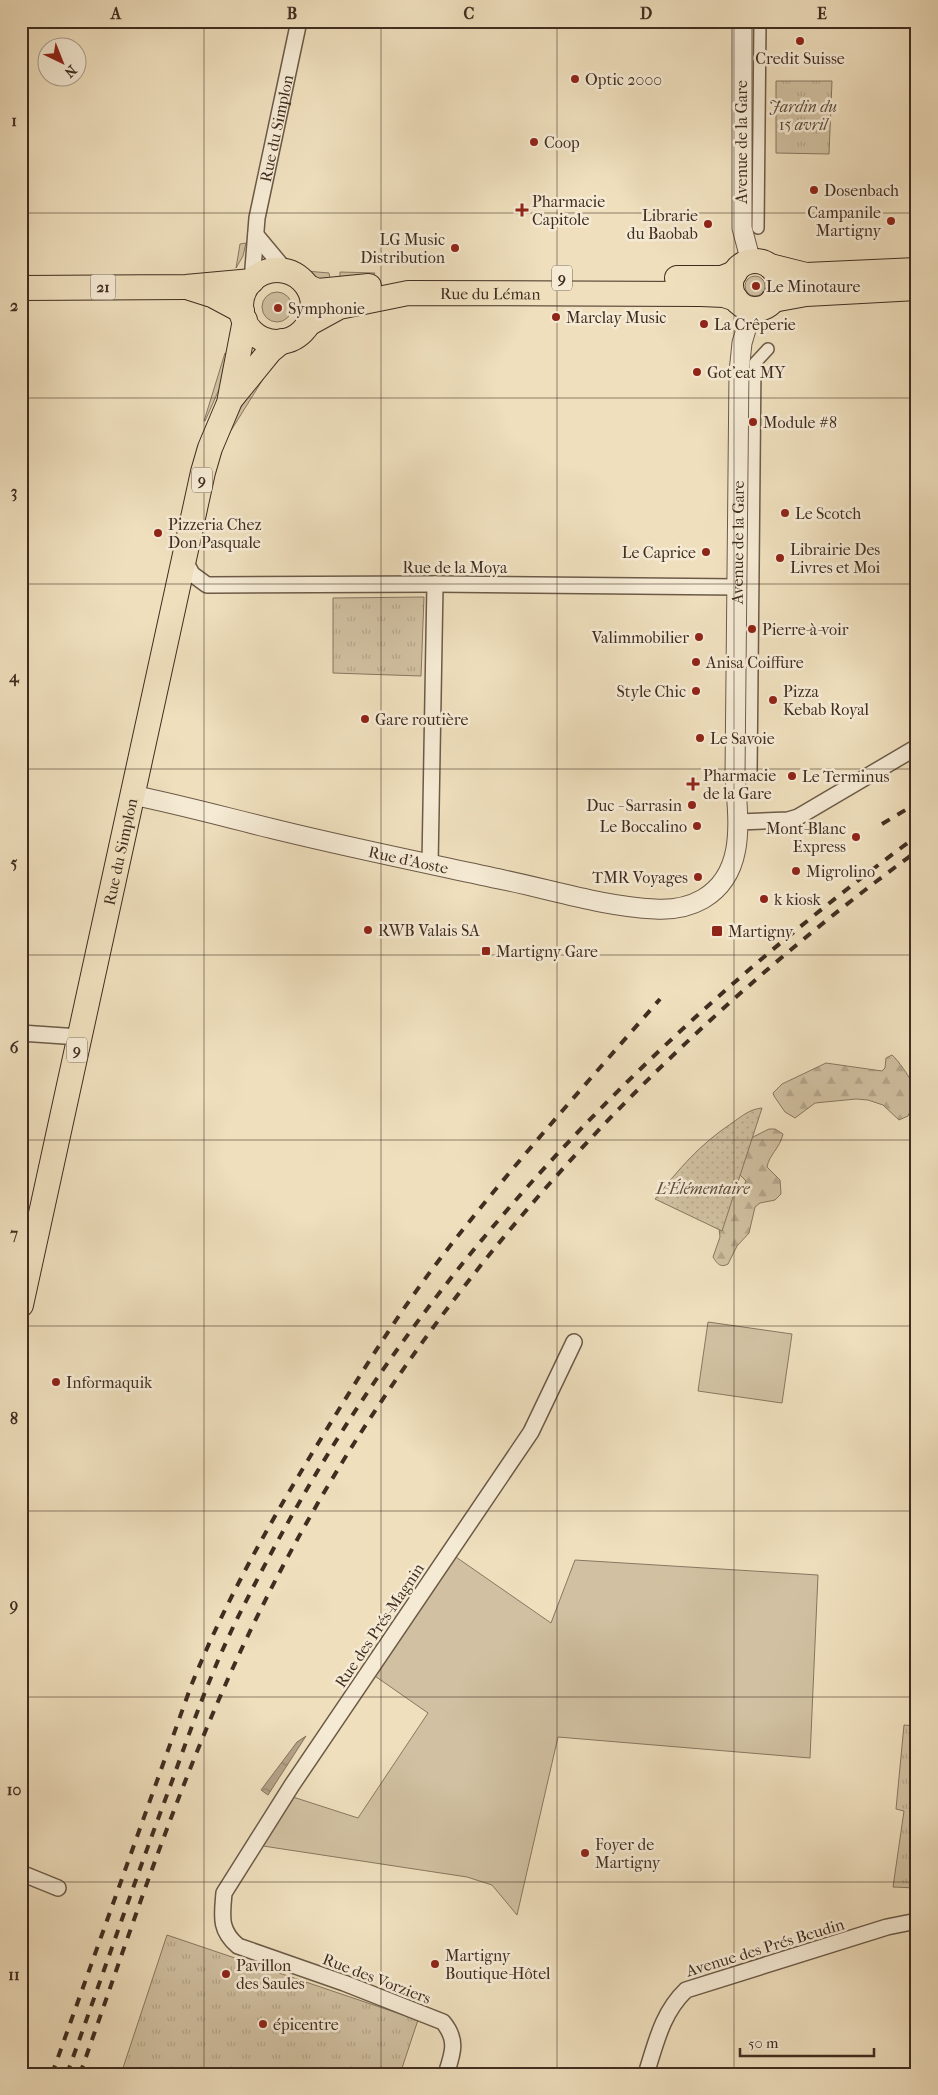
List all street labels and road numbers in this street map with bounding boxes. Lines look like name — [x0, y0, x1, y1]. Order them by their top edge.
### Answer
street label: Rue du Simplon — [256, 72, 297, 184]
street label: Avenue de la Gare — [732, 80, 751, 205]
road number: 9 — [552, 266, 572, 290]
road number: 21 — [90, 274, 116, 300]
street label: Rue du Léman — [440, 284, 541, 303]
road number: 9 — [192, 468, 212, 492]
street label: Avenue de la Gare — [728, 480, 748, 605]
street label: Rue de la Moya — [403, 558, 508, 577]
street label: Rue du Simplon — [100, 796, 142, 907]
street label: Rue d'Aoste — [367, 842, 450, 878]
road number: 9 — [67, 1038, 87, 1062]
street label: Rue des Prés-Magnin — [331, 1559, 428, 1691]
street label: Avenue des Prés Beudin — [683, 1914, 847, 1981]
street label: Rue des Vorziers — [320, 1949, 434, 2008]

